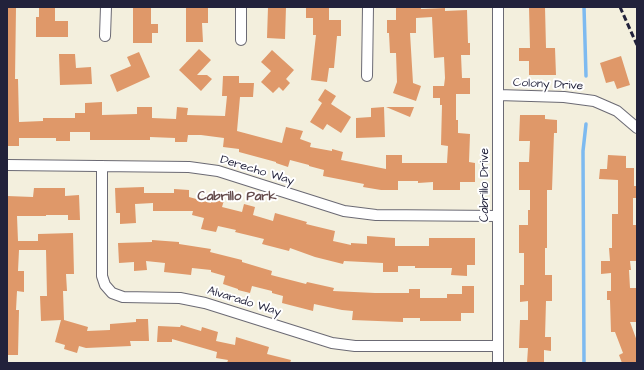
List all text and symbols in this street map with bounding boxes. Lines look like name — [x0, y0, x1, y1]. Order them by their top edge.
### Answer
street label: Colony Drive — [513, 76, 583, 94]
street label: Cabrillo Drive — [478, 148, 492, 222]
street label: Derecho Way — [218, 153, 296, 189]
district label: Cabrillo Park — [198, 189, 276, 205]
street label: Alvarado Way — [205, 284, 283, 320]

